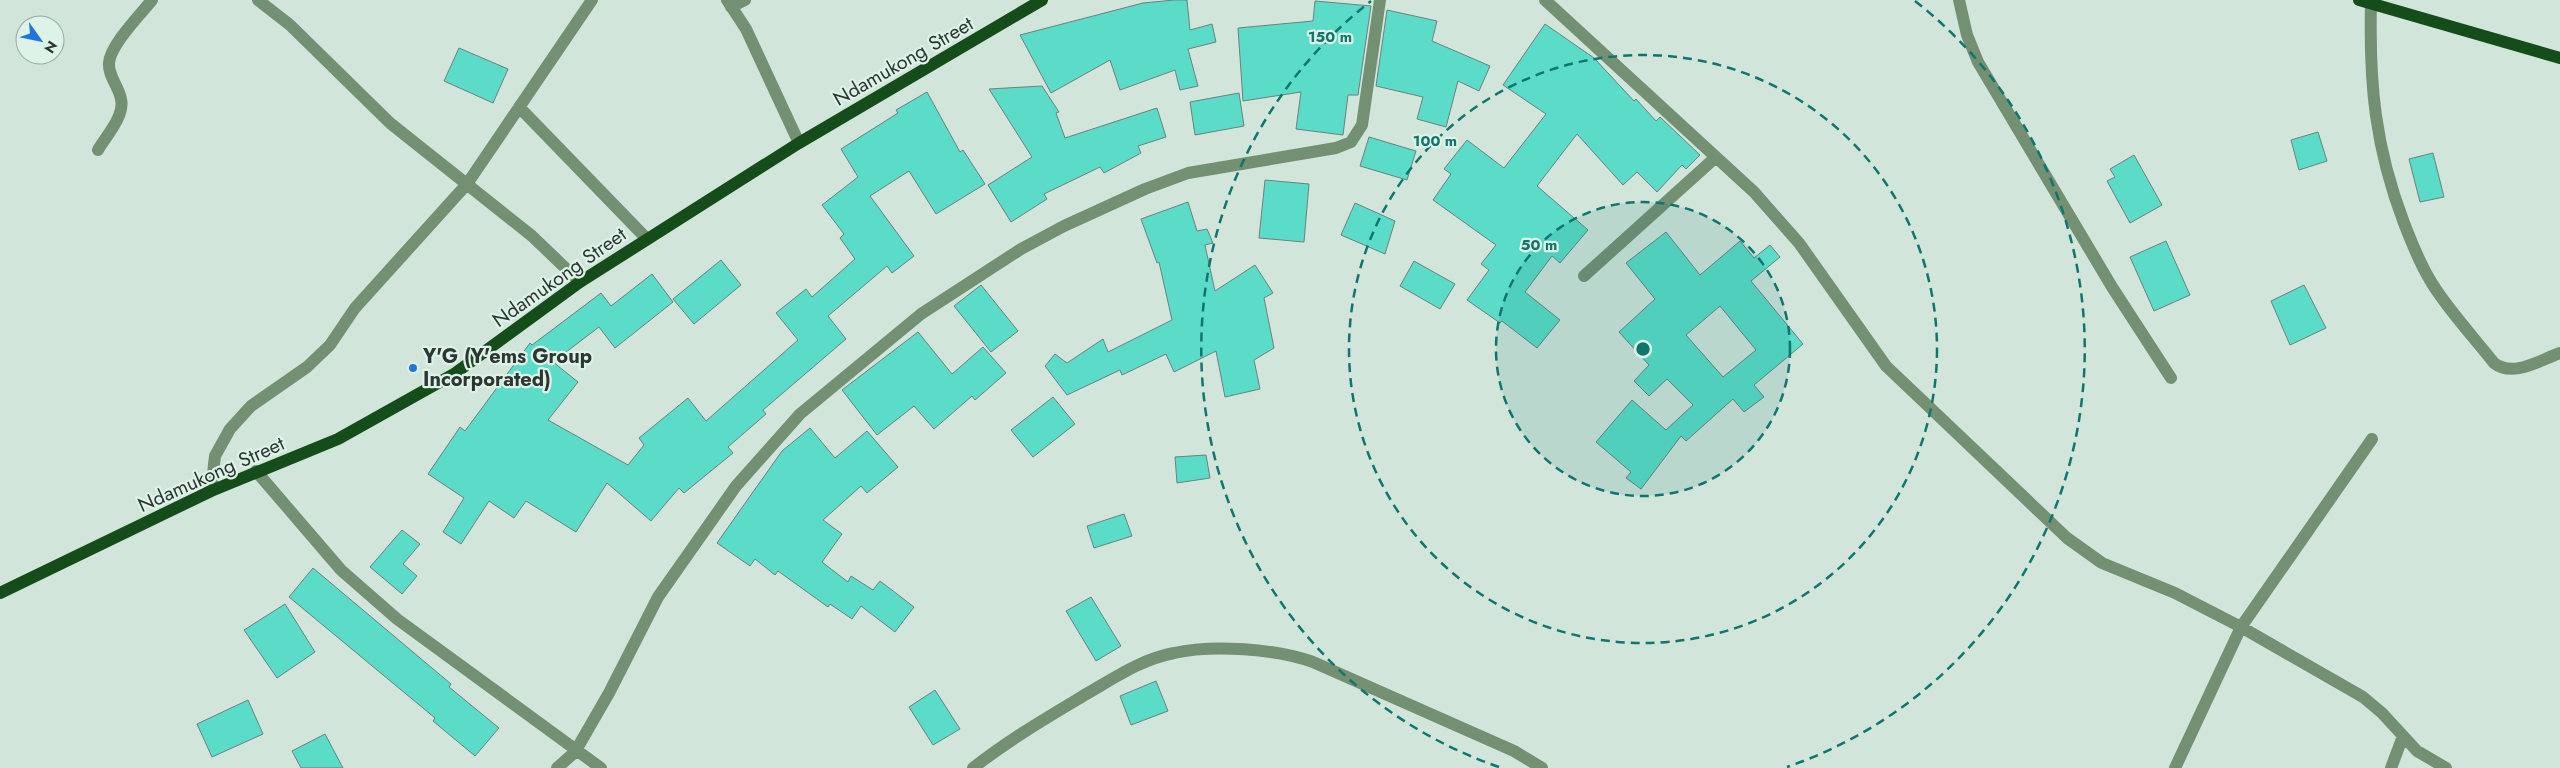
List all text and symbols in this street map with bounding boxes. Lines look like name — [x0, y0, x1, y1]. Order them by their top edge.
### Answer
street label: Ndamukong Street — [828, 9, 979, 113]
north arrow — [15, 15, 65, 65]
text: 150 m — [1308, 26, 1352, 48]
text: N — [39, 37, 62, 57]
text: 100 m — [1413, 130, 1457, 152]
street label: Ndamukong Street — [486, 220, 632, 335]
text: 50 m — [1521, 234, 1557, 256]
centre of rings — [1634, 340, 1652, 358]
place label: Y'G (Y'ems Group Incorporated) — [422, 342, 592, 394]
marker: Y'G (Y'ems Group Incorporated) — [407, 362, 419, 374]
street label: Ndamukong Street — [133, 429, 289, 520]

